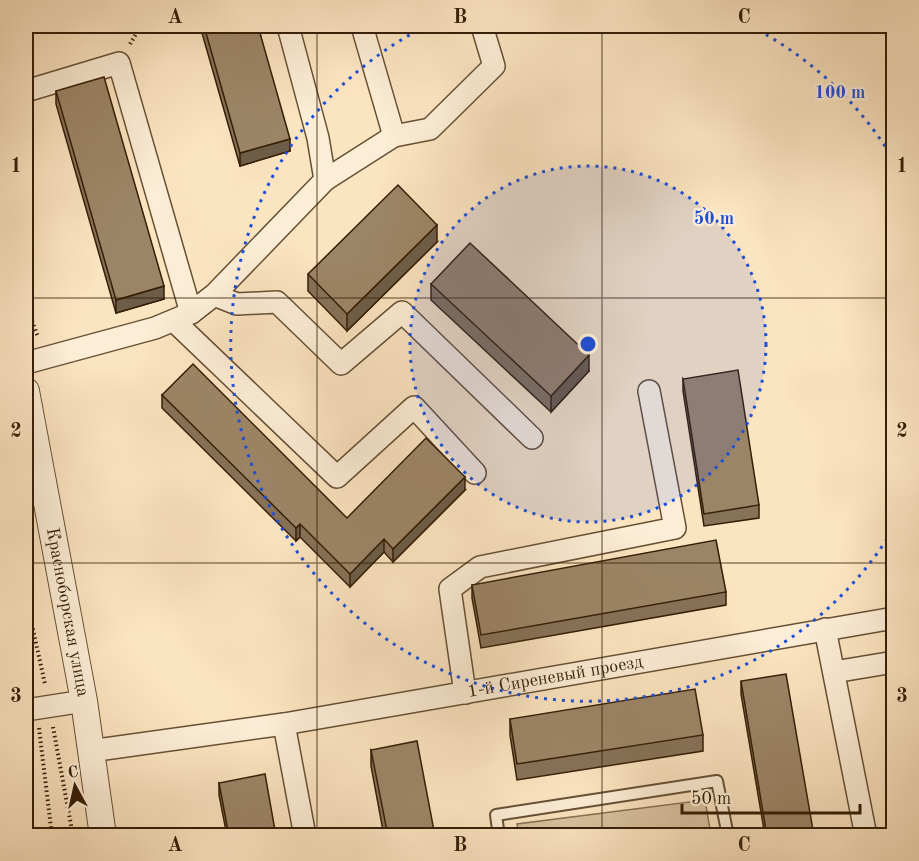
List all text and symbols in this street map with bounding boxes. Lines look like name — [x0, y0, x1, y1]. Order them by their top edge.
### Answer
text: A — [167, 8, 183, 28]
text: B — [453, 8, 467, 28]
text: C — [737, 8, 751, 28]
text: 100 m — [815, 84, 865, 102]
text: 1 — [10, 157, 22, 177]
text: 1 — [896, 157, 908, 177]
text: 50 m — [694, 210, 734, 228]
centre of rings — [578, 334, 598, 354]
text: 2 — [10, 422, 22, 442]
text: 2 — [896, 422, 908, 442]
street label: Красноборская улица — [43, 526, 92, 698]
street label: 1-й Сиреневый проезд — [466, 653, 644, 701]
text: 3 — [10, 687, 22, 707]
text: 3 — [896, 687, 908, 707]
north arrow — [45, 756, 105, 816]
text: С — [67, 764, 80, 782]
scale bar — [682, 777, 860, 815]
text: 50 m — [691, 790, 731, 808]
text: A — [167, 836, 183, 856]
text: B — [453, 836, 467, 856]
text: C — [737, 836, 751, 856]

